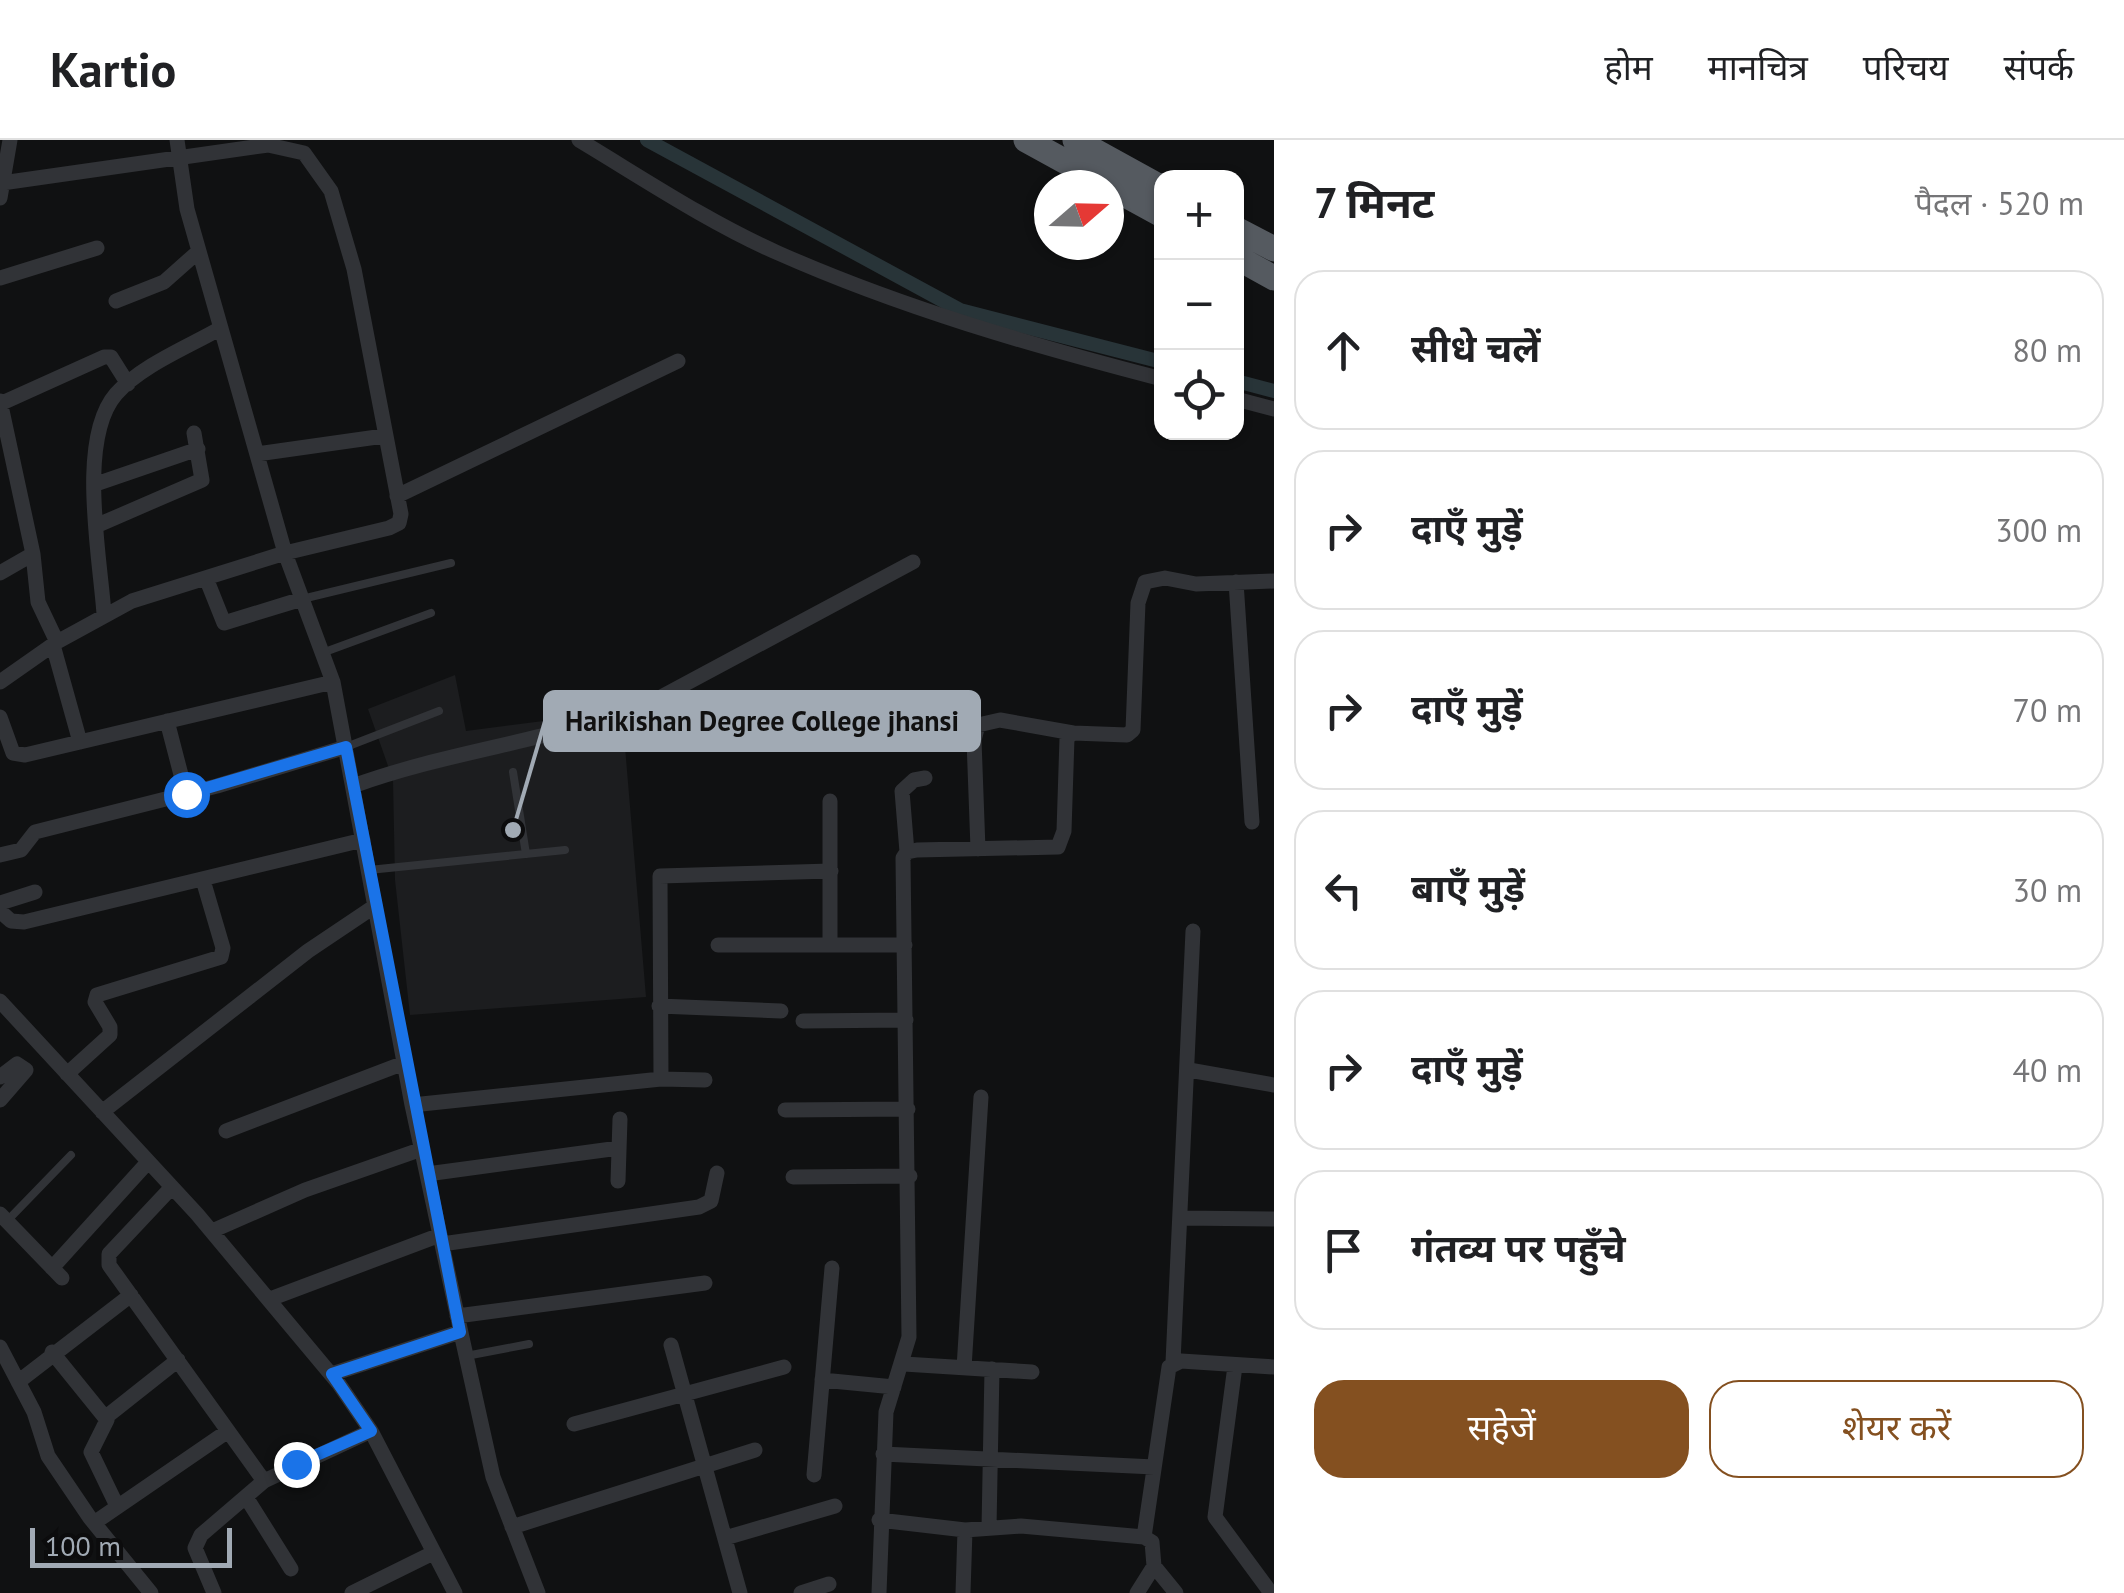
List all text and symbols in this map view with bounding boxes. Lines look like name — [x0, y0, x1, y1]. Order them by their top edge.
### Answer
text: Kartio — [50, 38, 176, 100]
text: होम — [1604, 44, 1653, 90]
text: मानचित्र — [1708, 44, 1808, 90]
text: परिचय — [1863, 44, 1949, 90]
text: संपर्क — [2004, 44, 2074, 90]
north arrow — [1034, 170, 1124, 260]
map controls — [1154, 170, 1244, 440]
button: + — [1154, 170, 1244, 260]
text: 7 मिनट — [1314, 175, 1434, 230]
text: पैदल · 520 m — [1915, 182, 2084, 224]
button: − — [1154, 260, 1244, 350]
icon: ahead — [1316, 323, 1371, 378]
text: सीधे चलें — [1411, 323, 1540, 372]
text: 80 m — [2013, 329, 2082, 371]
button: locate — [1154, 350, 1244, 440]
icon: right — [1316, 503, 1371, 558]
text: दाएँ मुड़ें — [1411, 503, 1523, 552]
text: 300 m — [1995, 509, 2082, 551]
icon: right — [1316, 683, 1371, 738]
text: दाएँ मुड़ें — [1411, 683, 1523, 732]
text: 70 m — [2013, 689, 2082, 731]
callout: Harikishan Degree College jhansi — [545, 692, 979, 750]
text: Harikishan Degree College jhansi — [565, 702, 959, 739]
route start — [164, 772, 210, 818]
icon: left — [1316, 863, 1371, 918]
text: बाएँ मुड़ें — [1411, 863, 1525, 912]
text: 30 m — [2013, 869, 2082, 911]
icon: right — [1316, 1043, 1371, 1098]
text: दाएँ मुड़ें — [1411, 1043, 1523, 1092]
text: 40 m — [2013, 1049, 2082, 1091]
icon: arrive — [1316, 1223, 1371, 1278]
text: गंतव्य पर पहुँचे — [1411, 1223, 1626, 1272]
button: सहेजें — [1314, 1380, 1689, 1478]
button: शेयर करें — [1709, 1380, 2084, 1478]
route end — [274, 1442, 320, 1488]
scale bar — [30, 1523, 232, 1568]
text: 100 m — [45, 1527, 121, 1564]

